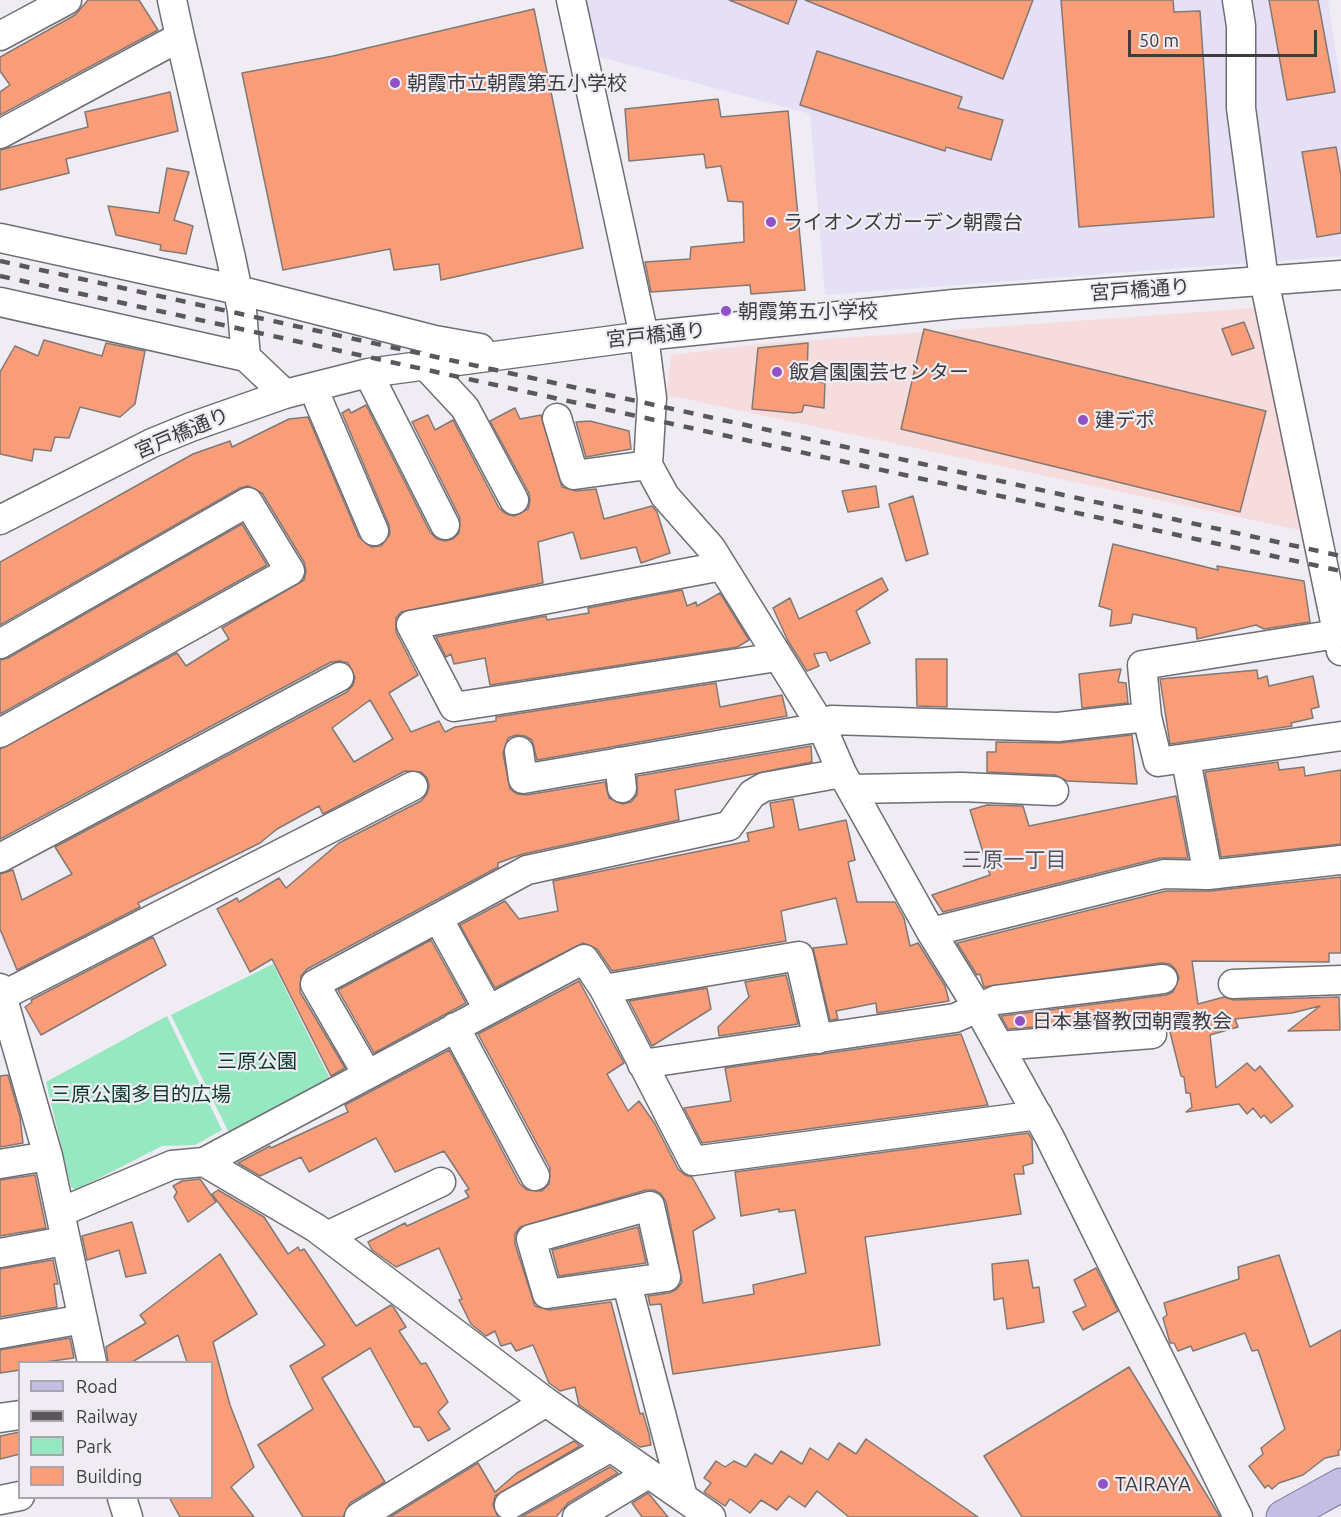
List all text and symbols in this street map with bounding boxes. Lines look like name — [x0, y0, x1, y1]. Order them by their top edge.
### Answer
scale bar — [1131, 18, 1320, 56]
text: 50 m — [1139, 30, 1179, 50]
place label: 朝霞市立朝霞第五小学校 — [407, 71, 627, 95]
marker: 朝霞市立朝霞第五小学校 — [388, 76, 402, 90]
place label: ライオンズガーデン朝霞台 — [783, 210, 1023, 234]
marker: ライオンズガーデン朝霞台 — [764, 215, 778, 229]
street label: 宮戸橋通り — [1089, 275, 1191, 305]
place label: 朝霞第五小学校 — [738, 299, 878, 323]
marker: 朝霞第五小学校 — [719, 304, 733, 318]
street label: 宮戸橋通り — [605, 318, 707, 352]
place label: 飯倉園園芸センター — [789, 360, 969, 384]
marker: 飯倉園園芸センター — [770, 365, 784, 379]
street label: 宮戸橋通り — [131, 402, 233, 464]
place label: 建デポ — [1095, 408, 1155, 432]
marker: 建デポ — [1076, 413, 1090, 427]
district label: 三原一丁目 — [962, 847, 1066, 873]
place label: 日本基督教団朝霞教会 — [1032, 1009, 1232, 1033]
marker: 日本基督教団朝霞教会 — [1013, 1014, 1027, 1028]
park label: 三原公園 — [217, 1049, 297, 1073]
park label: 三原公園多目的広場 — [51, 1082, 231, 1106]
legend — [18, 1361, 213, 1499]
text: Road — [76, 1376, 118, 1396]
text: Railway — [76, 1406, 137, 1426]
text: Park — [76, 1436, 112, 1456]
text: Building — [76, 1466, 142, 1486]
place label: TAIRAYA — [1115, 1472, 1191, 1496]
marker: TAIRAYA — [1096, 1477, 1110, 1491]

